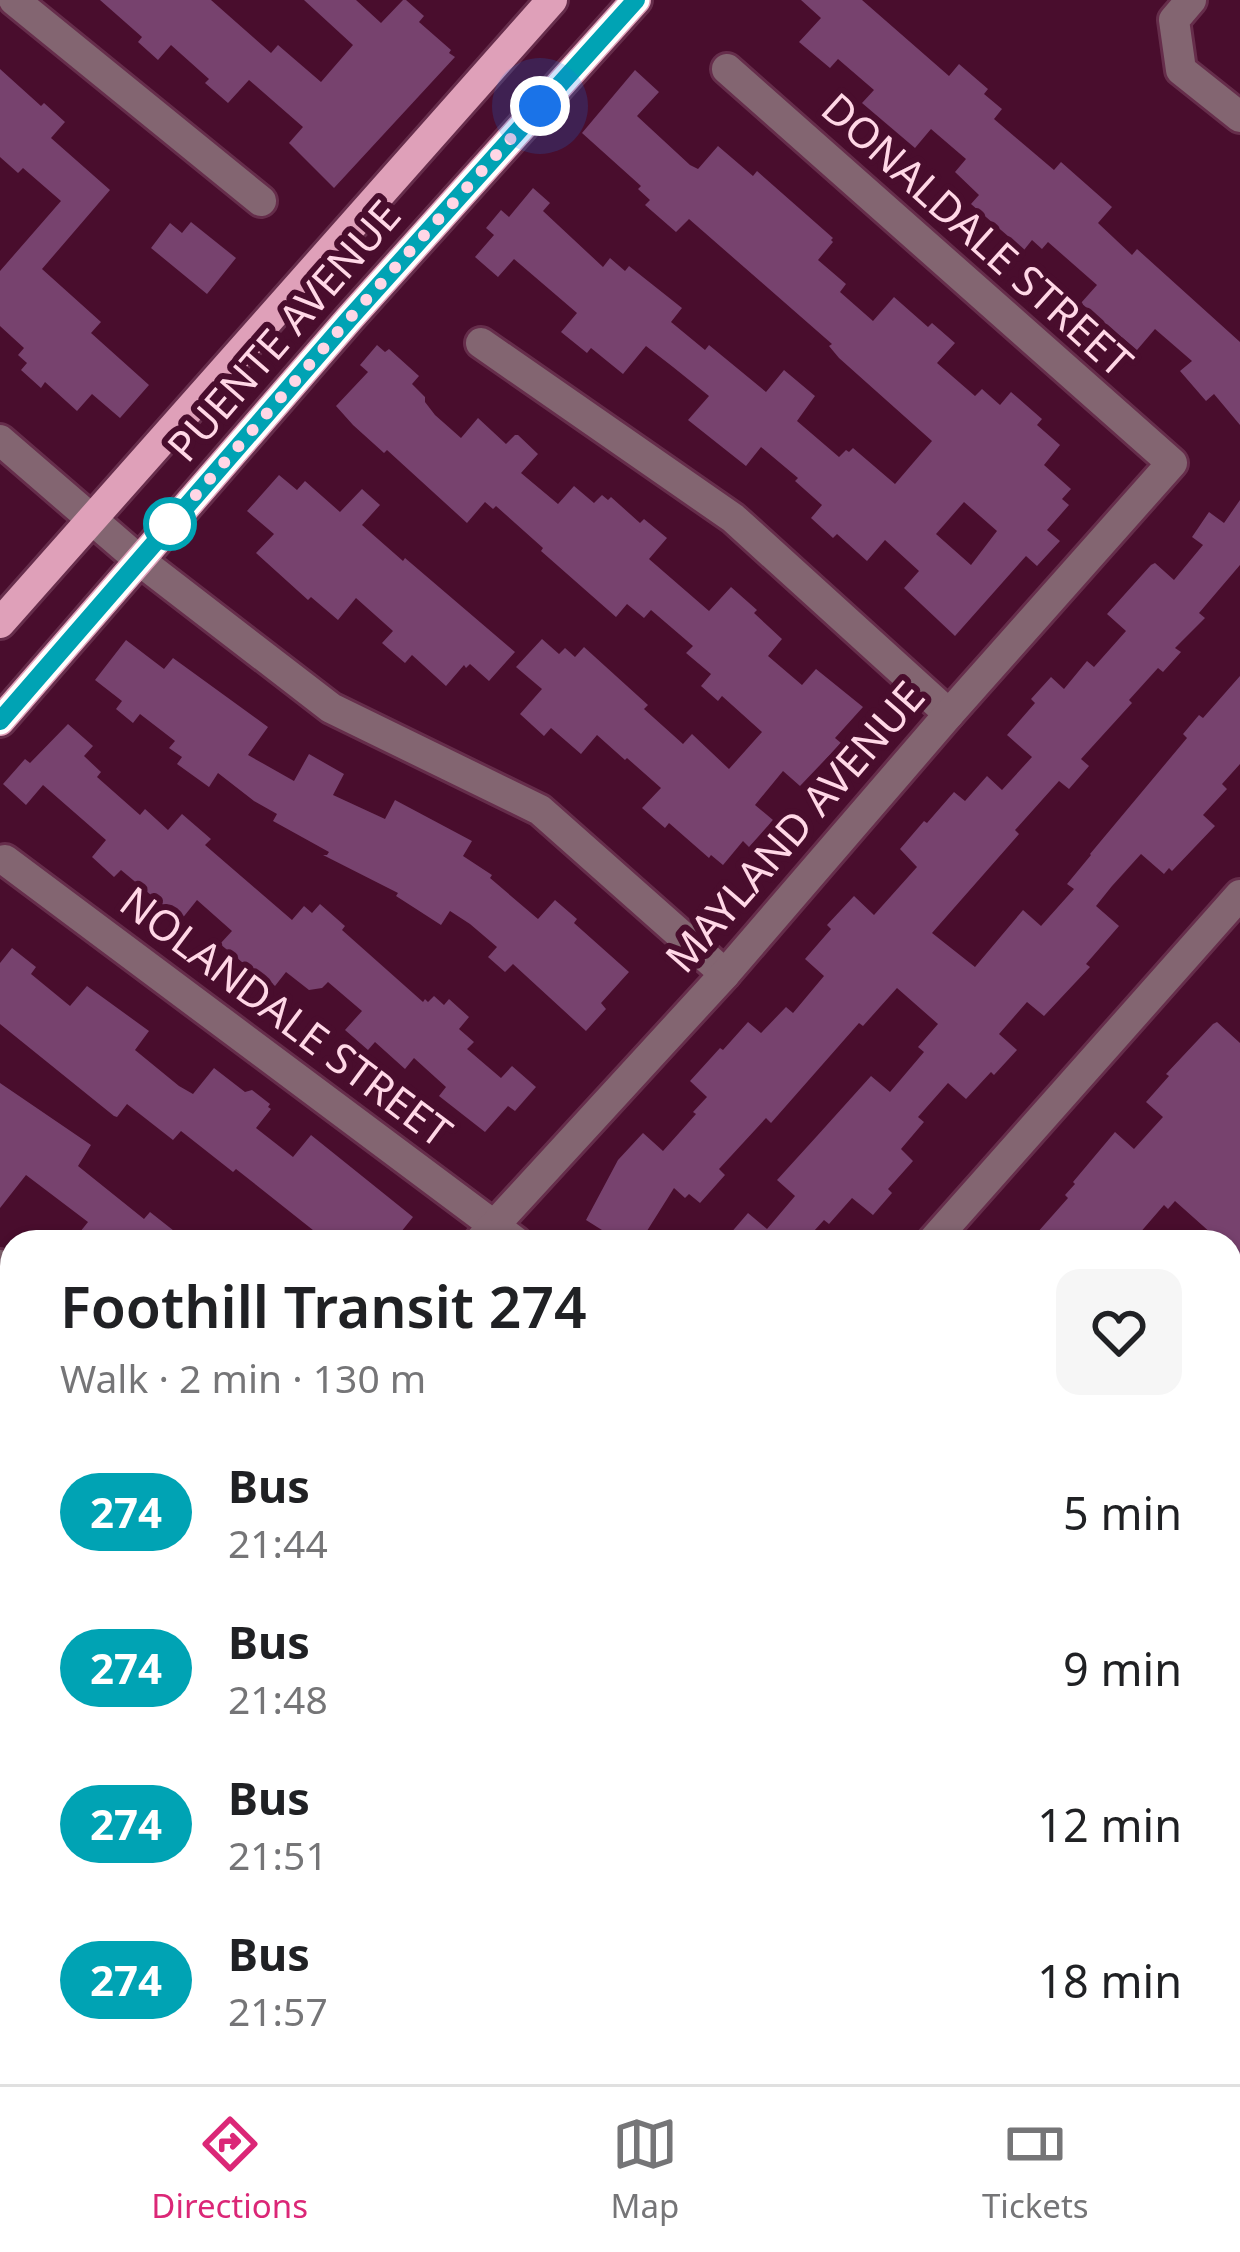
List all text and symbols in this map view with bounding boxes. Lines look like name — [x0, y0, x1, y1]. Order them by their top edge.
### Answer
your location — [510, 76, 570, 136]
street label: DONALDALE STREET — [810, 79, 1146, 389]
street label: PUENTE AVENUE — [154, 187, 412, 473]
unlabelled marker — [145, 499, 195, 549]
street label: MAYLAND AVENUE — [652, 668, 936, 984]
street label: NOLANDALE STREET — [110, 872, 464, 1159]
text: Foothill Transit 274 — [60, 1267, 587, 1345]
button: heart — [1056, 1269, 1182, 1395]
text: Walk · 2 min · 130 m — [60, 1351, 426, 1404]
text: Bus — [228, 1455, 310, 1516]
text: 5 min — [1063, 1482, 1182, 1543]
text: 274 — [90, 1483, 162, 1540]
text: 21:44 — [228, 1516, 328, 1569]
text: Bus — [228, 1611, 310, 1672]
text: 9 min — [1063, 1638, 1182, 1699]
text: 274 — [90, 1639, 162, 1696]
text: 21:48 — [228, 1672, 328, 1725]
text: Bus — [228, 1767, 310, 1828]
text: 12 min — [1037, 1794, 1182, 1855]
text: 274 — [90, 1795, 162, 1852]
text: 21:51 — [228, 1828, 328, 1881]
text: Bus — [228, 1923, 310, 1984]
text: 18 min — [1037, 1950, 1182, 2011]
text: 274 — [90, 1951, 162, 2008]
text: 21:57 — [228, 1984, 328, 2037]
tab: Directions — [151, 2111, 308, 2228]
tab: Map — [611, 2111, 679, 2228]
tab: Tickets — [982, 2111, 1089, 2228]

